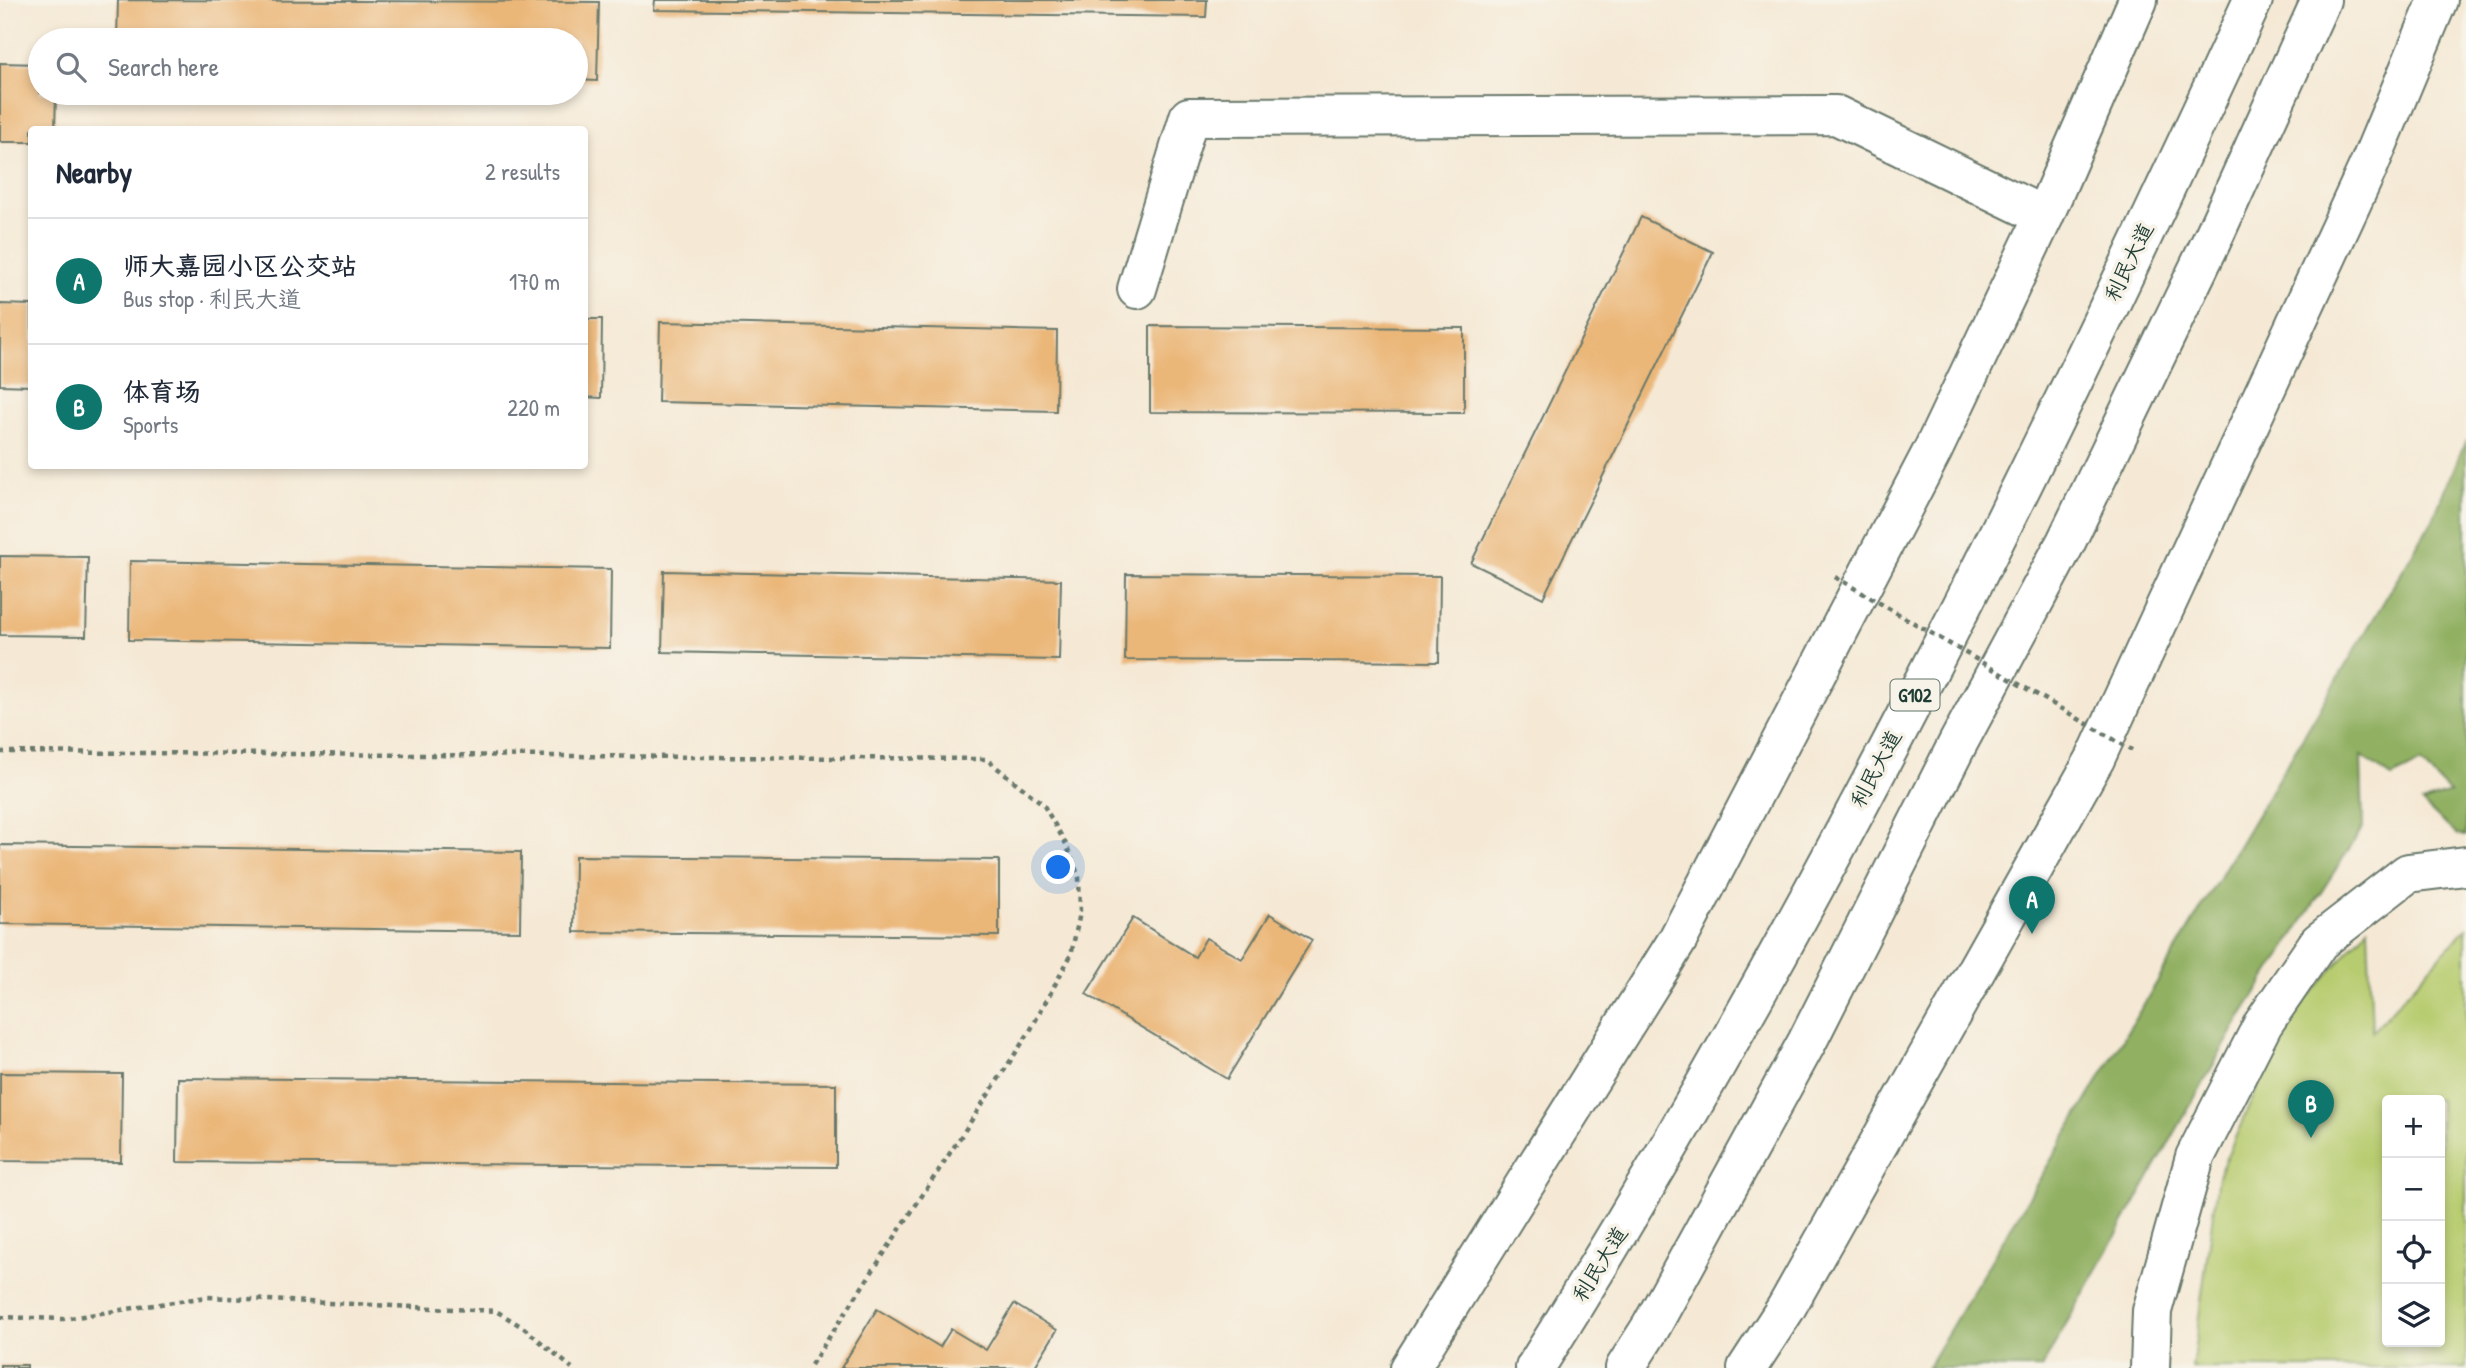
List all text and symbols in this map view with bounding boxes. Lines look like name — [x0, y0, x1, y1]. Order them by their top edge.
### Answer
search box — [28, 28, 588, 105]
icon: search — [52, 48, 90, 86]
text: Search here — [108, 49, 219, 84]
text: Nearby — [56, 152, 132, 192]
text: 2 results — [485, 156, 560, 187]
street label: 利民大道 — [2097, 218, 2160, 306]
text: 师大嘉园小区公交站 — [123, 248, 357, 283]
text: A — [73, 266, 85, 297]
text: 170 m — [509, 266, 560, 297]
text: Bus stop · 利民大道 — [123, 283, 301, 314]
text: 体育场 — [123, 374, 201, 409]
text: B — [73, 392, 85, 423]
text: 220 m — [507, 392, 560, 423]
text: Sports — [123, 409, 178, 440]
road number: G102 — [1890, 680, 1940, 710]
street label: 利民大道 — [1843, 725, 1908, 813]
your location — [1041, 850, 1075, 884]
pin: A — [2009, 876, 2055, 934]
pin: B — [2288, 1080, 2334, 1138]
map controls — [2382, 1095, 2445, 1347]
button: + — [2382, 1095, 2445, 1158]
button: − — [2382, 1158, 2445, 1221]
street label: 利民大道 — [1565, 1220, 1634, 1307]
button: locate — [2382, 1221, 2445, 1284]
button: layers — [2382, 1284, 2445, 1347]

